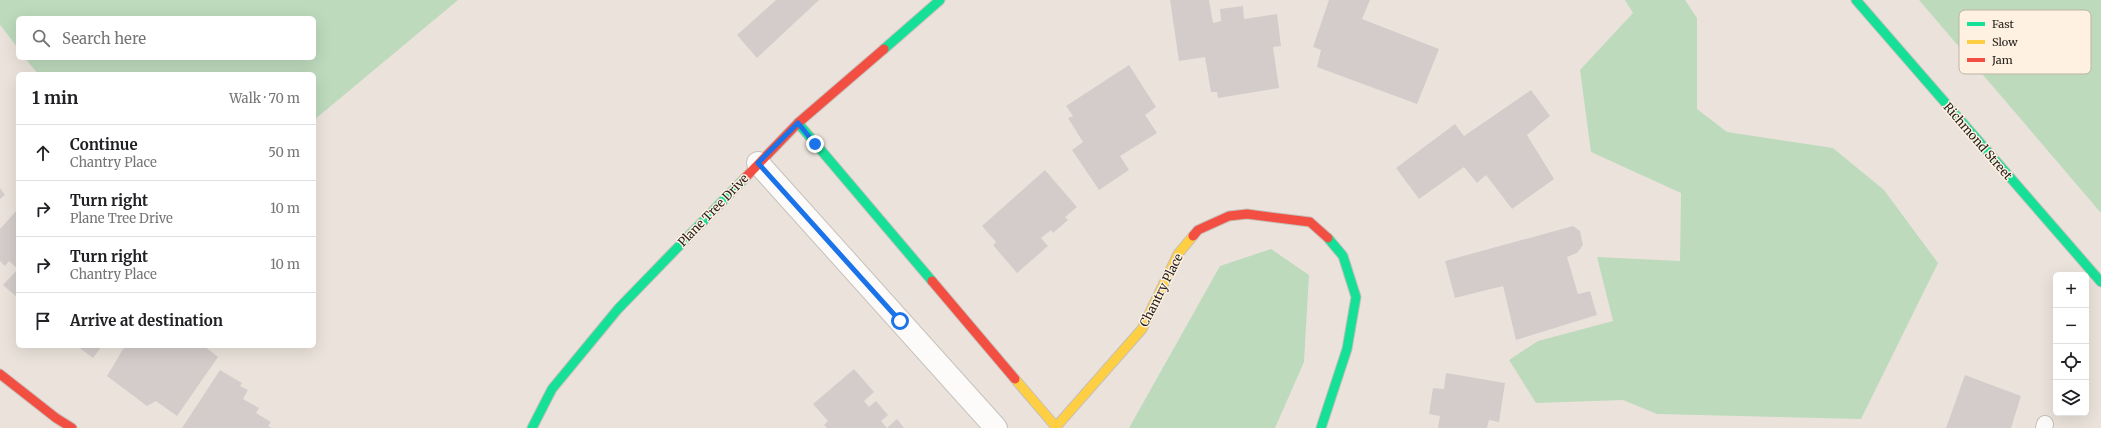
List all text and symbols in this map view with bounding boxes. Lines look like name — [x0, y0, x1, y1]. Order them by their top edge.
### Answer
legend — [1959, 10, 2091, 74]
search box — [16, 16, 316, 60]
text: Fast — [1992, 17, 2015, 31]
icon: search — [30, 27, 52, 49]
text: Search here — [62, 29, 146, 48]
text: Slow — [1992, 35, 2018, 49]
text: Jam — [1991, 53, 2013, 67]
text: 1 min — [32, 87, 78, 109]
text: Walk · 70 m — [229, 90, 300, 107]
street label: Richmond Street — [1940, 99, 2016, 183]
text: Continue — [70, 135, 138, 154]
route end — [806, 135, 824, 153]
icon: ahead — [32, 142, 54, 164]
text: 50 m — [268, 144, 300, 161]
text: Chantry Place — [70, 154, 157, 171]
street label: Plane Tree Drive — [675, 171, 751, 249]
text: Turn right — [70, 191, 148, 210]
icon: right — [32, 198, 54, 220]
text: 10 m — [270, 200, 300, 217]
text: Plane Tree Drive — [70, 210, 173, 227]
text: Turn right — [70, 247, 148, 266]
street label: Chantry Place — [1136, 251, 1186, 329]
icon: right — [32, 254, 54, 276]
text: 10 m — [270, 256, 300, 273]
text: Chantry Place — [70, 266, 157, 283]
map controls — [2053, 272, 2089, 416]
button: + — [2053, 272, 2089, 308]
button: − — [2053, 308, 2089, 344]
icon: arrive — [32, 310, 54, 332]
text: Arrive at destination — [70, 311, 223, 330]
route start — [891, 312, 909, 330]
button: locate — [2053, 344, 2089, 380]
button: layers — [2053, 380, 2089, 416]

